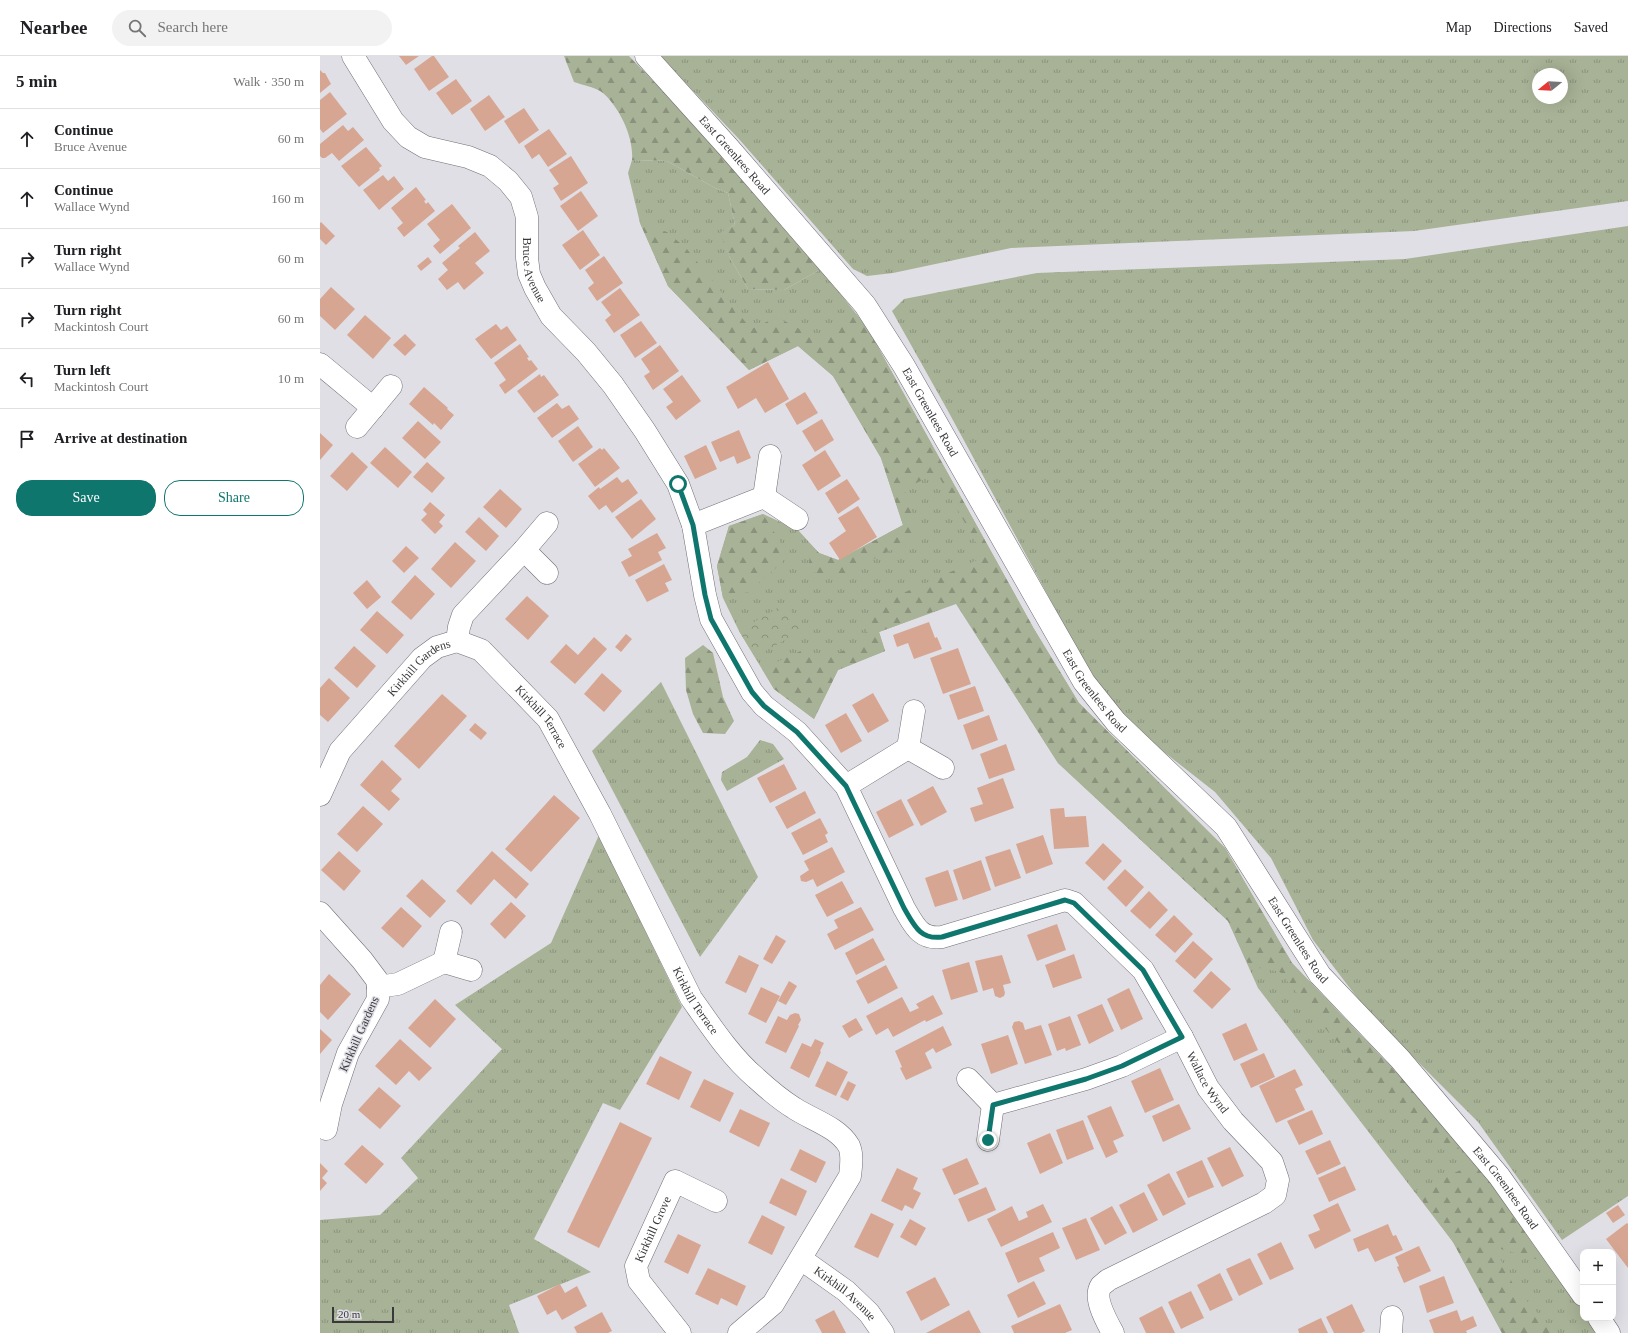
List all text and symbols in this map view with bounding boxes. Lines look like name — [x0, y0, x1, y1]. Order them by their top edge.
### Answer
search box — [112, 10, 392, 46]
text: Nearbee — [20, 17, 88, 38]
icon: search — [126, 17, 148, 39]
text: Search here — [158, 19, 228, 35]
text: Map — [1446, 20, 1471, 35]
text: Directions — [1493, 20, 1552, 35]
text: Saved — [1574, 20, 1608, 35]
north arrow — [1532, 68, 1568, 104]
text: 5 min — [16, 72, 57, 91]
text: Walk · 350 m — [233, 74, 304, 89]
street label: East Greenlees Road — [696, 113, 773, 197]
text: Continue — [54, 122, 113, 138]
icon: ahead — [16, 128, 38, 150]
text: 60 m — [278, 131, 304, 146]
text: Bruce Avenue — [54, 139, 127, 154]
text: Continue — [54, 182, 113, 198]
icon: ahead — [16, 188, 38, 210]
text: 160 m — [271, 191, 304, 206]
text: Wallace Wynd — [54, 199, 130, 214]
street label: Bruce Avenue — [520, 237, 549, 305]
text: Turn right — [54, 242, 121, 258]
icon: right — [16, 248, 38, 270]
text: 60 m — [278, 251, 304, 266]
text: Wallace Wynd — [54, 259, 130, 274]
text: Turn right — [54, 302, 121, 318]
icon: right — [16, 308, 38, 330]
text: 60 m — [278, 311, 304, 326]
text: Mackintosh Court — [54, 319, 148, 334]
text: Turn left — [54, 362, 111, 378]
street label: East Greenlees Road — [899, 365, 961, 459]
icon: left — [16, 368, 38, 390]
text: 10 m — [278, 371, 304, 386]
text: Mackintosh Court — [54, 379, 148, 394]
icon: arrive — [16, 428, 38, 450]
text: Arrive at destination — [54, 430, 187, 446]
route start — [669, 475, 687, 493]
button: Save — [16, 480, 156, 516]
button: Share — [164, 480, 304, 516]
street label: Kirkhill Gardens — [384, 636, 452, 699]
street label: East Greenlees Road — [1060, 647, 1130, 735]
street label: Kirkhill Terrace — [512, 682, 570, 751]
street label: East Greenlees Road — [1265, 894, 1331, 986]
street label: Kirkhill Terrace — [670, 965, 721, 1037]
street label: Kirkhill Gardens — [336, 994, 382, 1074]
street label: Wallace Wynd — [1184, 1049, 1232, 1116]
route end — [979, 1131, 997, 1149]
street label: East Greenlees Road — [1470, 1144, 1541, 1232]
street label: Kirkhill Grove — [632, 1194, 674, 1264]
map controls — [1580, 1249, 1616, 1321]
button: + — [1580, 1249, 1616, 1285]
street label: Kirkhill Avenue — [811, 1263, 879, 1323]
button: − — [1580, 1285, 1616, 1321]
scale bar — [332, 1305, 394, 1324]
text: 20 m — [338, 1308, 360, 1320]

